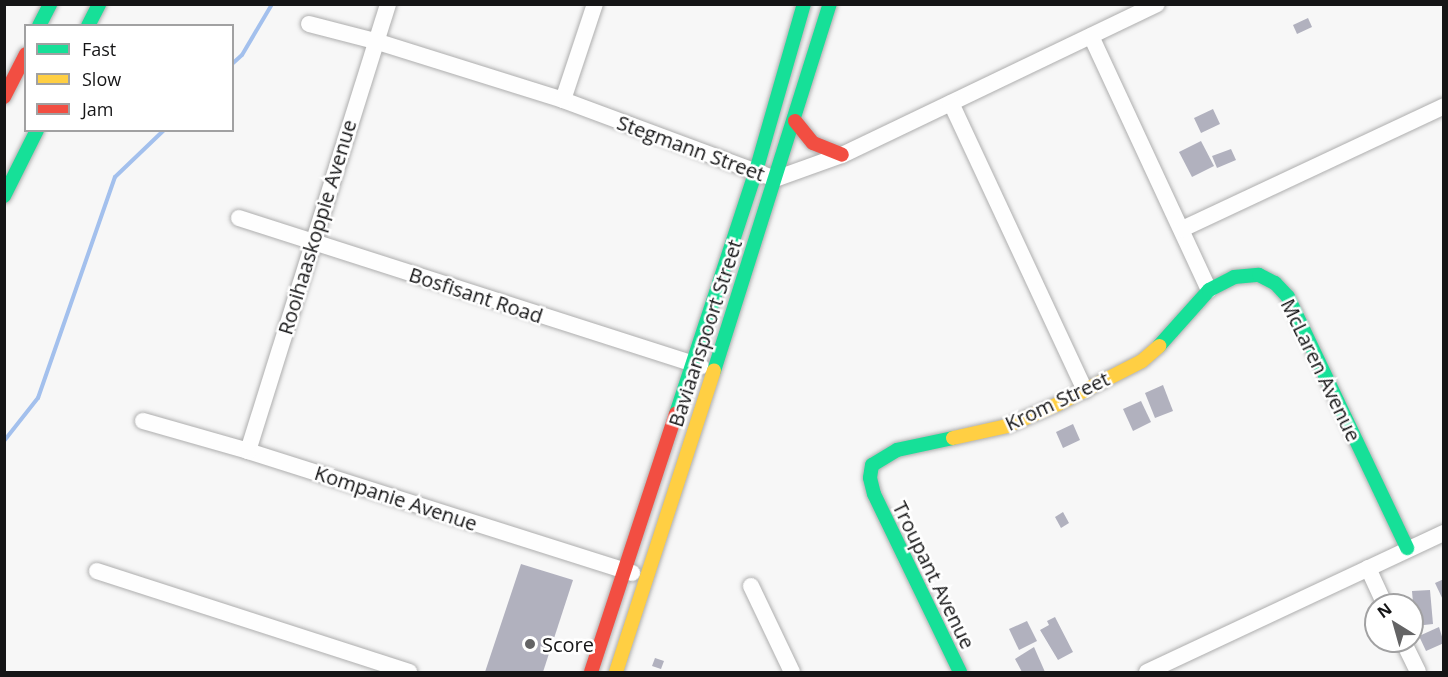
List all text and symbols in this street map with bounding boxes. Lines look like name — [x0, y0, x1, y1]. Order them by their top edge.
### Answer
legend — [24, 24, 234, 132]
text: Fast — [82, 37, 116, 61]
text: Slow — [82, 67, 121, 91]
text: Jam — [82, 97, 114, 121]
street label: Stegmann Street — [614, 110, 768, 186]
street label: Rooihaaskoppie Avenue — [273, 117, 361, 337]
street label: Baviaanspoort Street — [663, 236, 747, 430]
street label: Bosfisant Road — [406, 262, 546, 328]
street label: McLaren Avenue — [1276, 295, 1366, 445]
street label: Krom Street — [1001, 366, 1113, 436]
street label: Kompanie Avenue — [312, 460, 480, 536]
street label: Troupant Avenue — [888, 497, 980, 653]
north arrow — [1364, 593, 1424, 653]
text: N — [1373, 598, 1396, 623]
place label: Score — [542, 632, 594, 656]
marker: Score — [523, 637, 537, 651]

